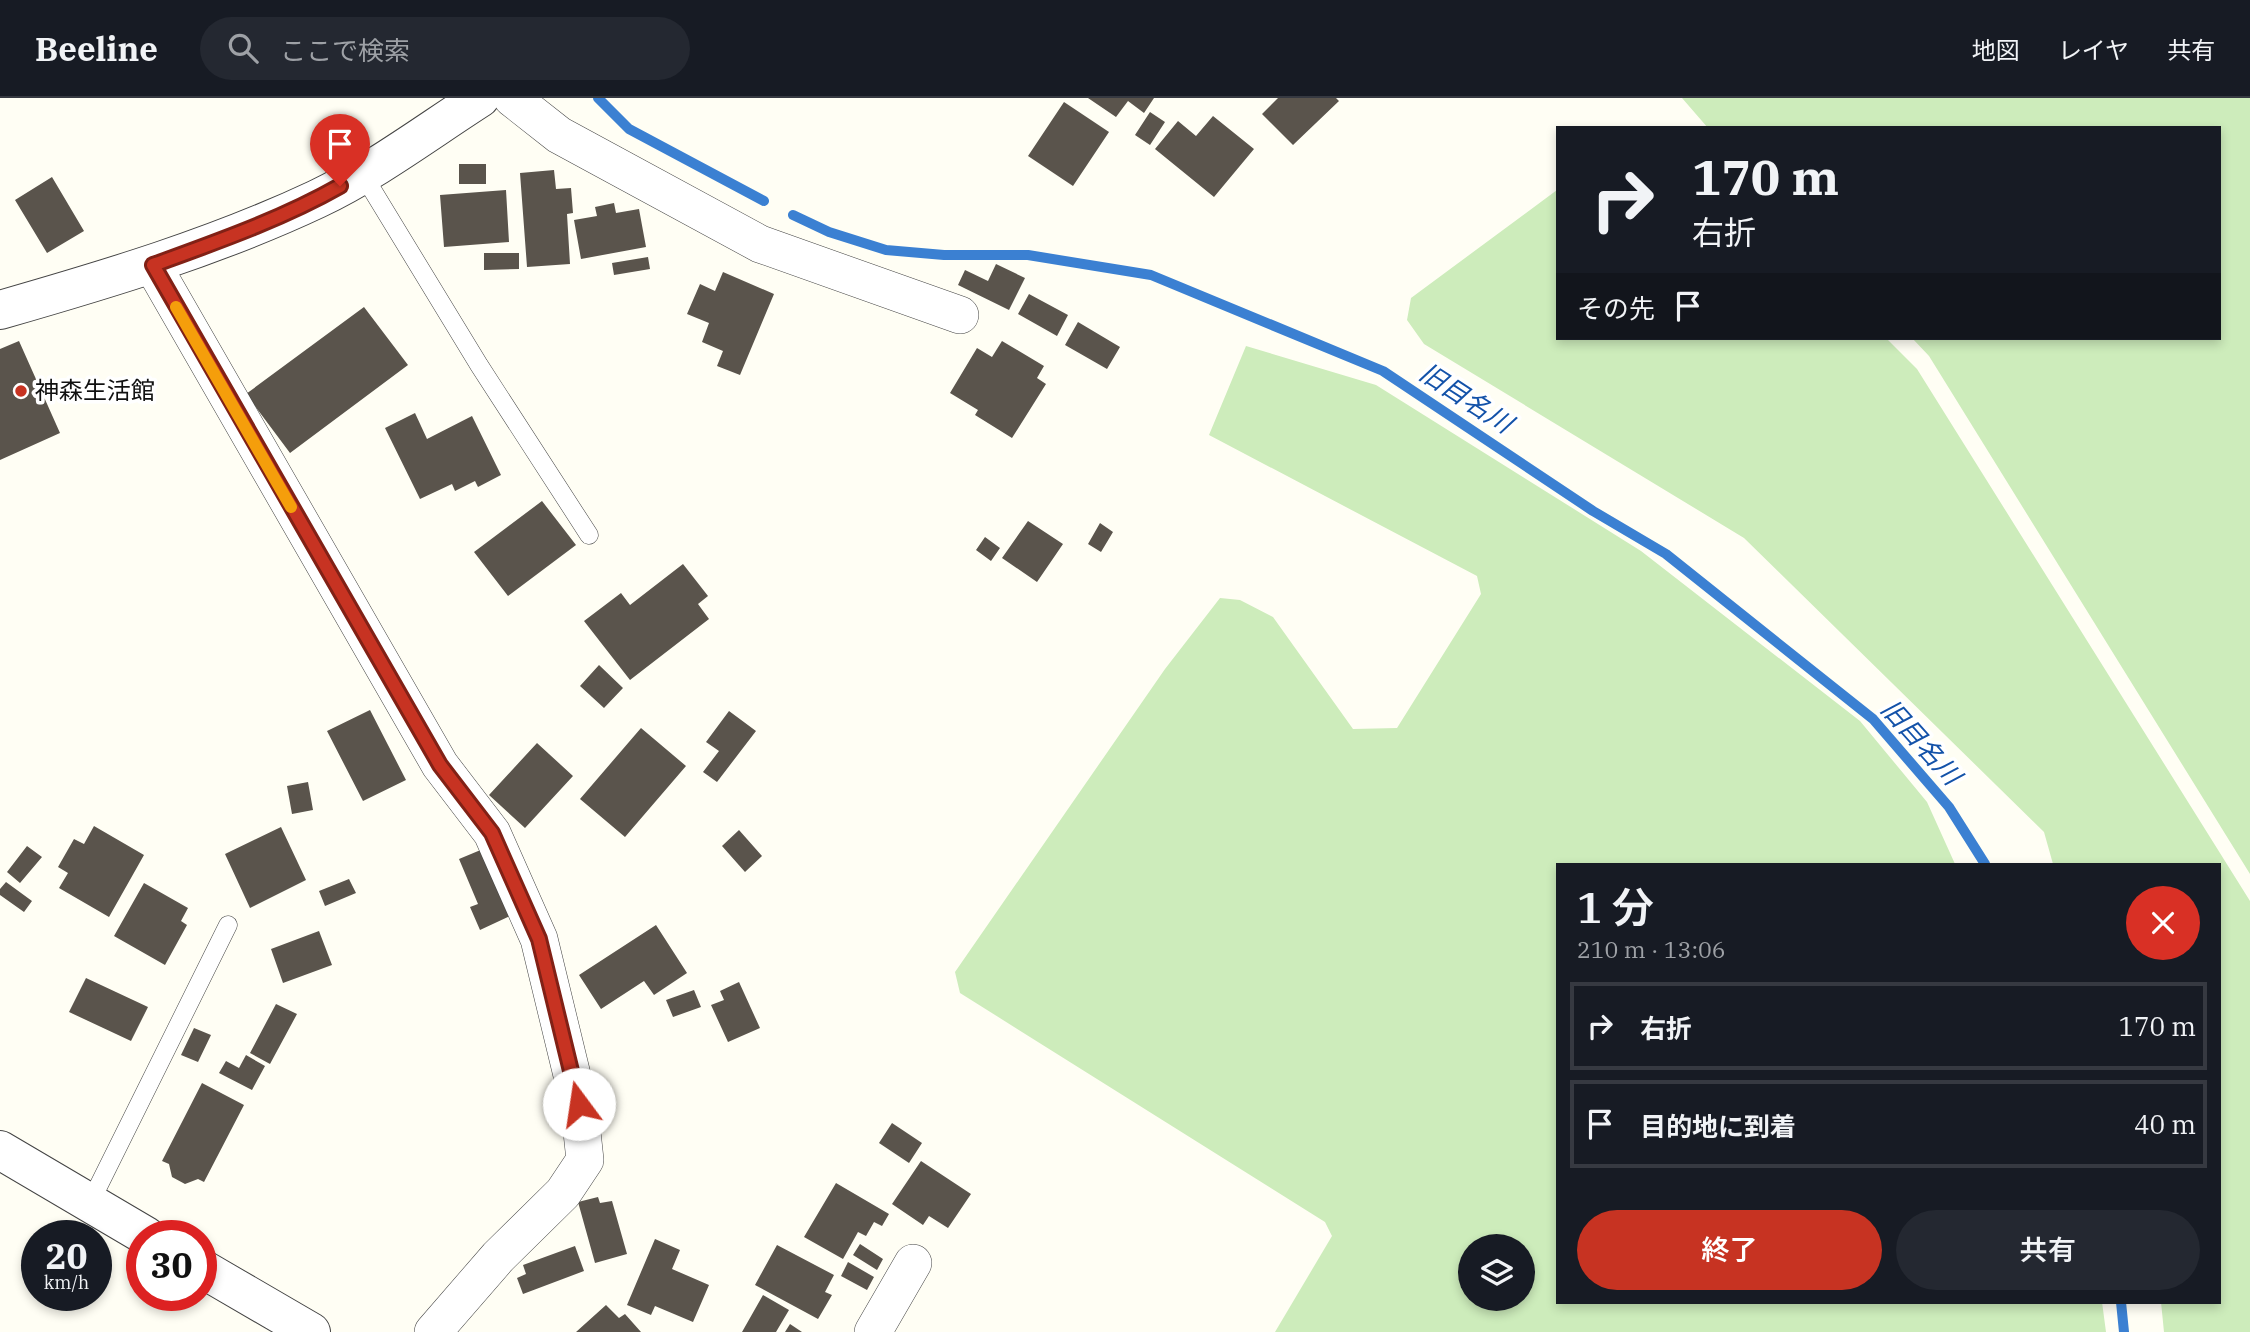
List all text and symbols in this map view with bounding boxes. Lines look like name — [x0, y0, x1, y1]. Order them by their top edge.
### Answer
search box — [200, 17, 690, 80]
text: Beeline — [35, 27, 158, 70]
icon: search — [224, 29, 262, 67]
text: ここで検索 — [280, 33, 410, 67]
text: 地図 — [1972, 34, 2020, 66]
text: レイヤ — [2058, 34, 2129, 66]
text: 共有 — [2167, 34, 2215, 66]
pin — [310, 114, 370, 186]
icon: arrive — [321, 125, 359, 163]
text: 170 m — [1692, 145, 1839, 208]
icon: right — [1577, 154, 1668, 245]
text: 右折 — [1692, 211, 1756, 253]
icon: arrive — [1669, 287, 1707, 325]
text: その先 — [1577, 291, 1655, 325]
water label: 旧目名川 — [1414, 355, 1522, 441]
place label: 神森生活館 — [35, 374, 155, 406]
marker: 神森生活館 — [13, 383, 29, 399]
water label: 旧目名川 — [1874, 691, 1971, 794]
text: 1 分 — [1577, 880, 1654, 935]
button: close — [2126, 886, 2200, 960]
text: 210 m · 13:06 — [1577, 934, 1726, 964]
icon: right — [1581, 1007, 1619, 1045]
text: 170 m — [2118, 1009, 2196, 1043]
text: 右折 — [1640, 1011, 1692, 1045]
position arrow — [542, 1067, 616, 1141]
icon: arrive — [1581, 1105, 1619, 1143]
text: 40 m — [2134, 1107, 2196, 1141]
text: 目的地に到着 — [1640, 1109, 1796, 1143]
button: 終了 — [1577, 1210, 1882, 1290]
button: 共有 — [1896, 1210, 2200, 1290]
speed limit sign: 30 — [126, 1220, 217, 1311]
text: 20 — [45, 1233, 88, 1279]
map controls — [1458, 1234, 1535, 1311]
button: layers — [1458, 1234, 1535, 1311]
text: km/h — [44, 1271, 89, 1294]

